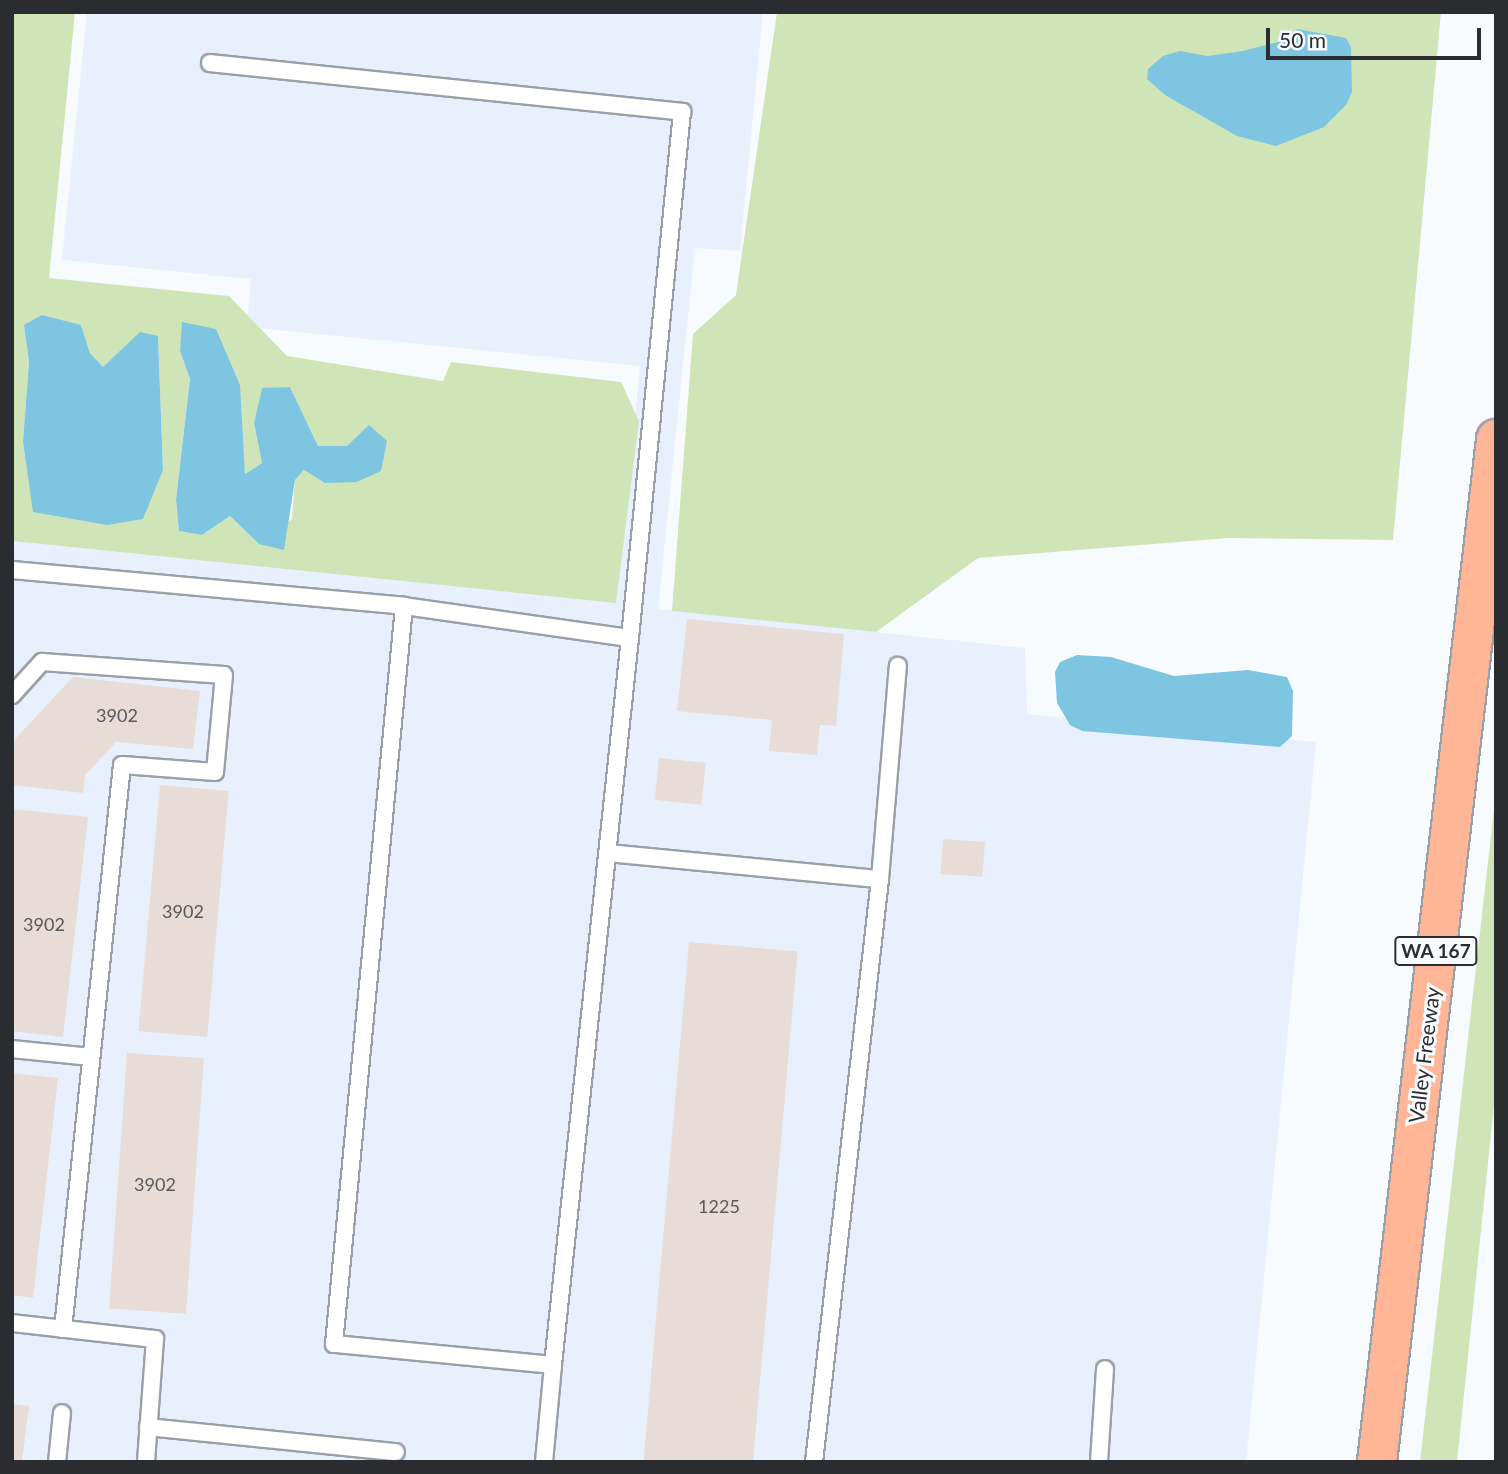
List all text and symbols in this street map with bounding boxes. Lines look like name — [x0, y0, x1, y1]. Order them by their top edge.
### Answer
scale bar — [1270, 14, 1485, 58]
text: 50 m — [1279, 27, 1326, 52]
house number: 3902 — [96, 704, 138, 726]
house number: 3902 — [162, 900, 204, 922]
house number: 3902 — [23, 913, 65, 935]
road number: WA 167 — [1394, 936, 1478, 967]
street label: Valley Freeway — [1403, 985, 1445, 1125]
house number: 3902 — [134, 1173, 176, 1195]
house number: 1225 — [698, 1195, 740, 1217]

